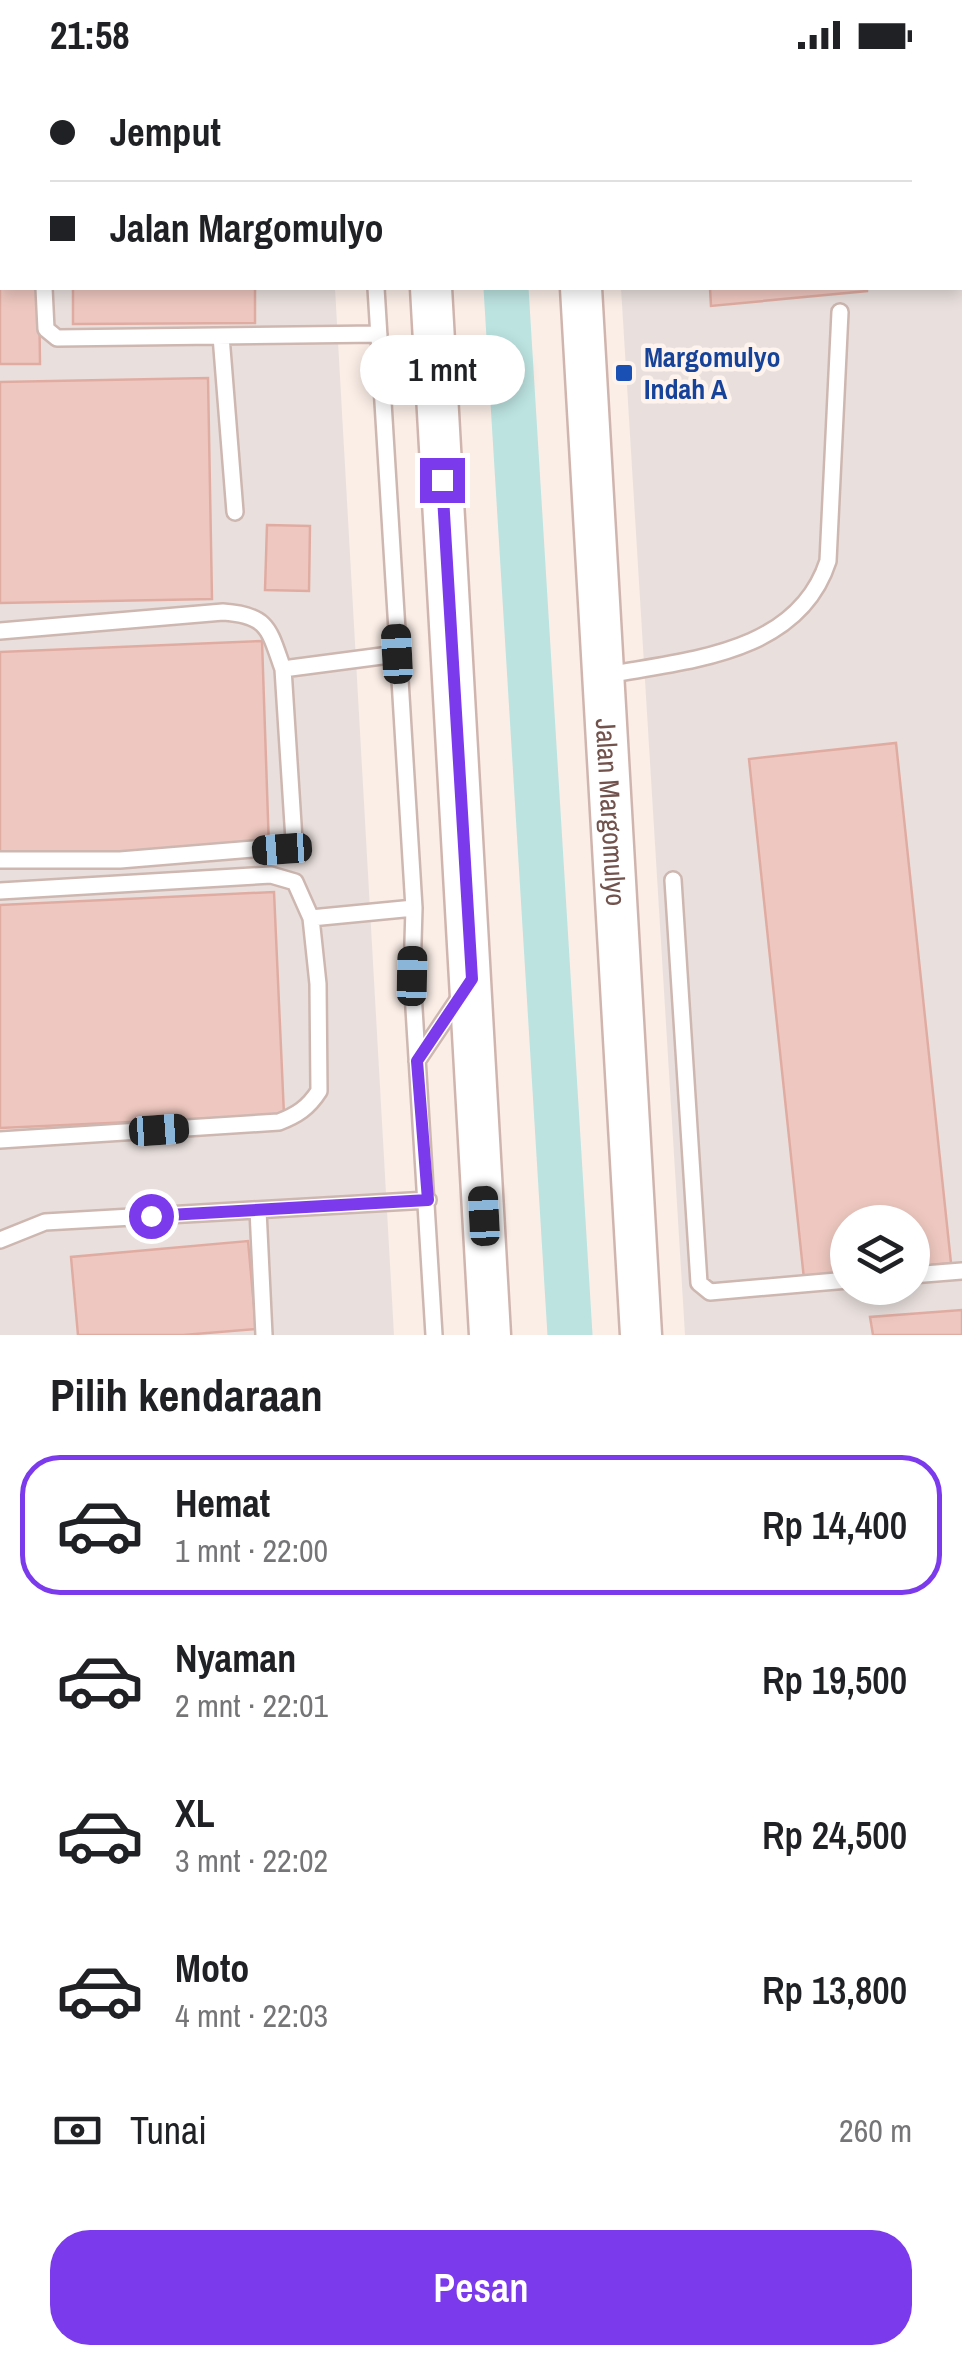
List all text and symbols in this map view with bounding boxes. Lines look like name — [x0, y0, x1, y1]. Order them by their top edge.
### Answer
text: 21:58 — [50, 10, 130, 61]
text: Jemput — [110, 107, 221, 158]
text: Jalan Margomulyo — [110, 203, 384, 254]
callout: 1 mnt — [360, 335, 524, 405]
place label: Margomulyo Indah A — [644, 338, 781, 408]
text: 1 mnt — [408, 348, 477, 391]
marker: Margomulyo Indah A — [613, 362, 635, 384]
route end — [420, 458, 465, 503]
car — [380, 623, 414, 685]
street label: Jalan Margomulyo — [587, 717, 635, 907]
car — [251, 832, 313, 866]
car — [396, 946, 428, 1006]
car — [128, 1113, 190, 1147]
car — [467, 1185, 501, 1247]
route start — [129, 1194, 174, 1239]
map controls — [830, 1205, 930, 1305]
button: layers — [830, 1205, 930, 1305]
text: Pilih kendaraan — [50, 1364, 323, 1425]
text: Hemat — [175, 1478, 270, 1529]
icon: car — [55, 1480, 145, 1570]
text: Rp 14,400 — [762, 1500, 907, 1551]
text: 1 mnt · 22:00 — [175, 1529, 328, 1572]
text: Nyaman — [175, 1633, 296, 1684]
icon: car — [55, 1635, 145, 1725]
text: Rp 19,500 — [762, 1655, 907, 1706]
text: 2 mnt · 22:01 — [175, 1684, 328, 1727]
text: XL — [175, 1788, 215, 1839]
icon: car — [55, 1790, 145, 1880]
text: Rp 24,500 — [762, 1810, 907, 1861]
text: 3 mnt · 22:02 — [175, 1839, 328, 1882]
text: Moto — [175, 1943, 249, 1994]
icon: car — [55, 1945, 145, 2035]
text: Rp 13,800 — [762, 1965, 907, 2016]
text: 4 mnt · 22:03 — [175, 1994, 328, 2037]
icon: cash — [50, 2103, 105, 2158]
text: Tunai — [130, 2105, 207, 2156]
text: 260 m — [839, 2109, 912, 2152]
button: Pesan — [50, 2230, 912, 2345]

